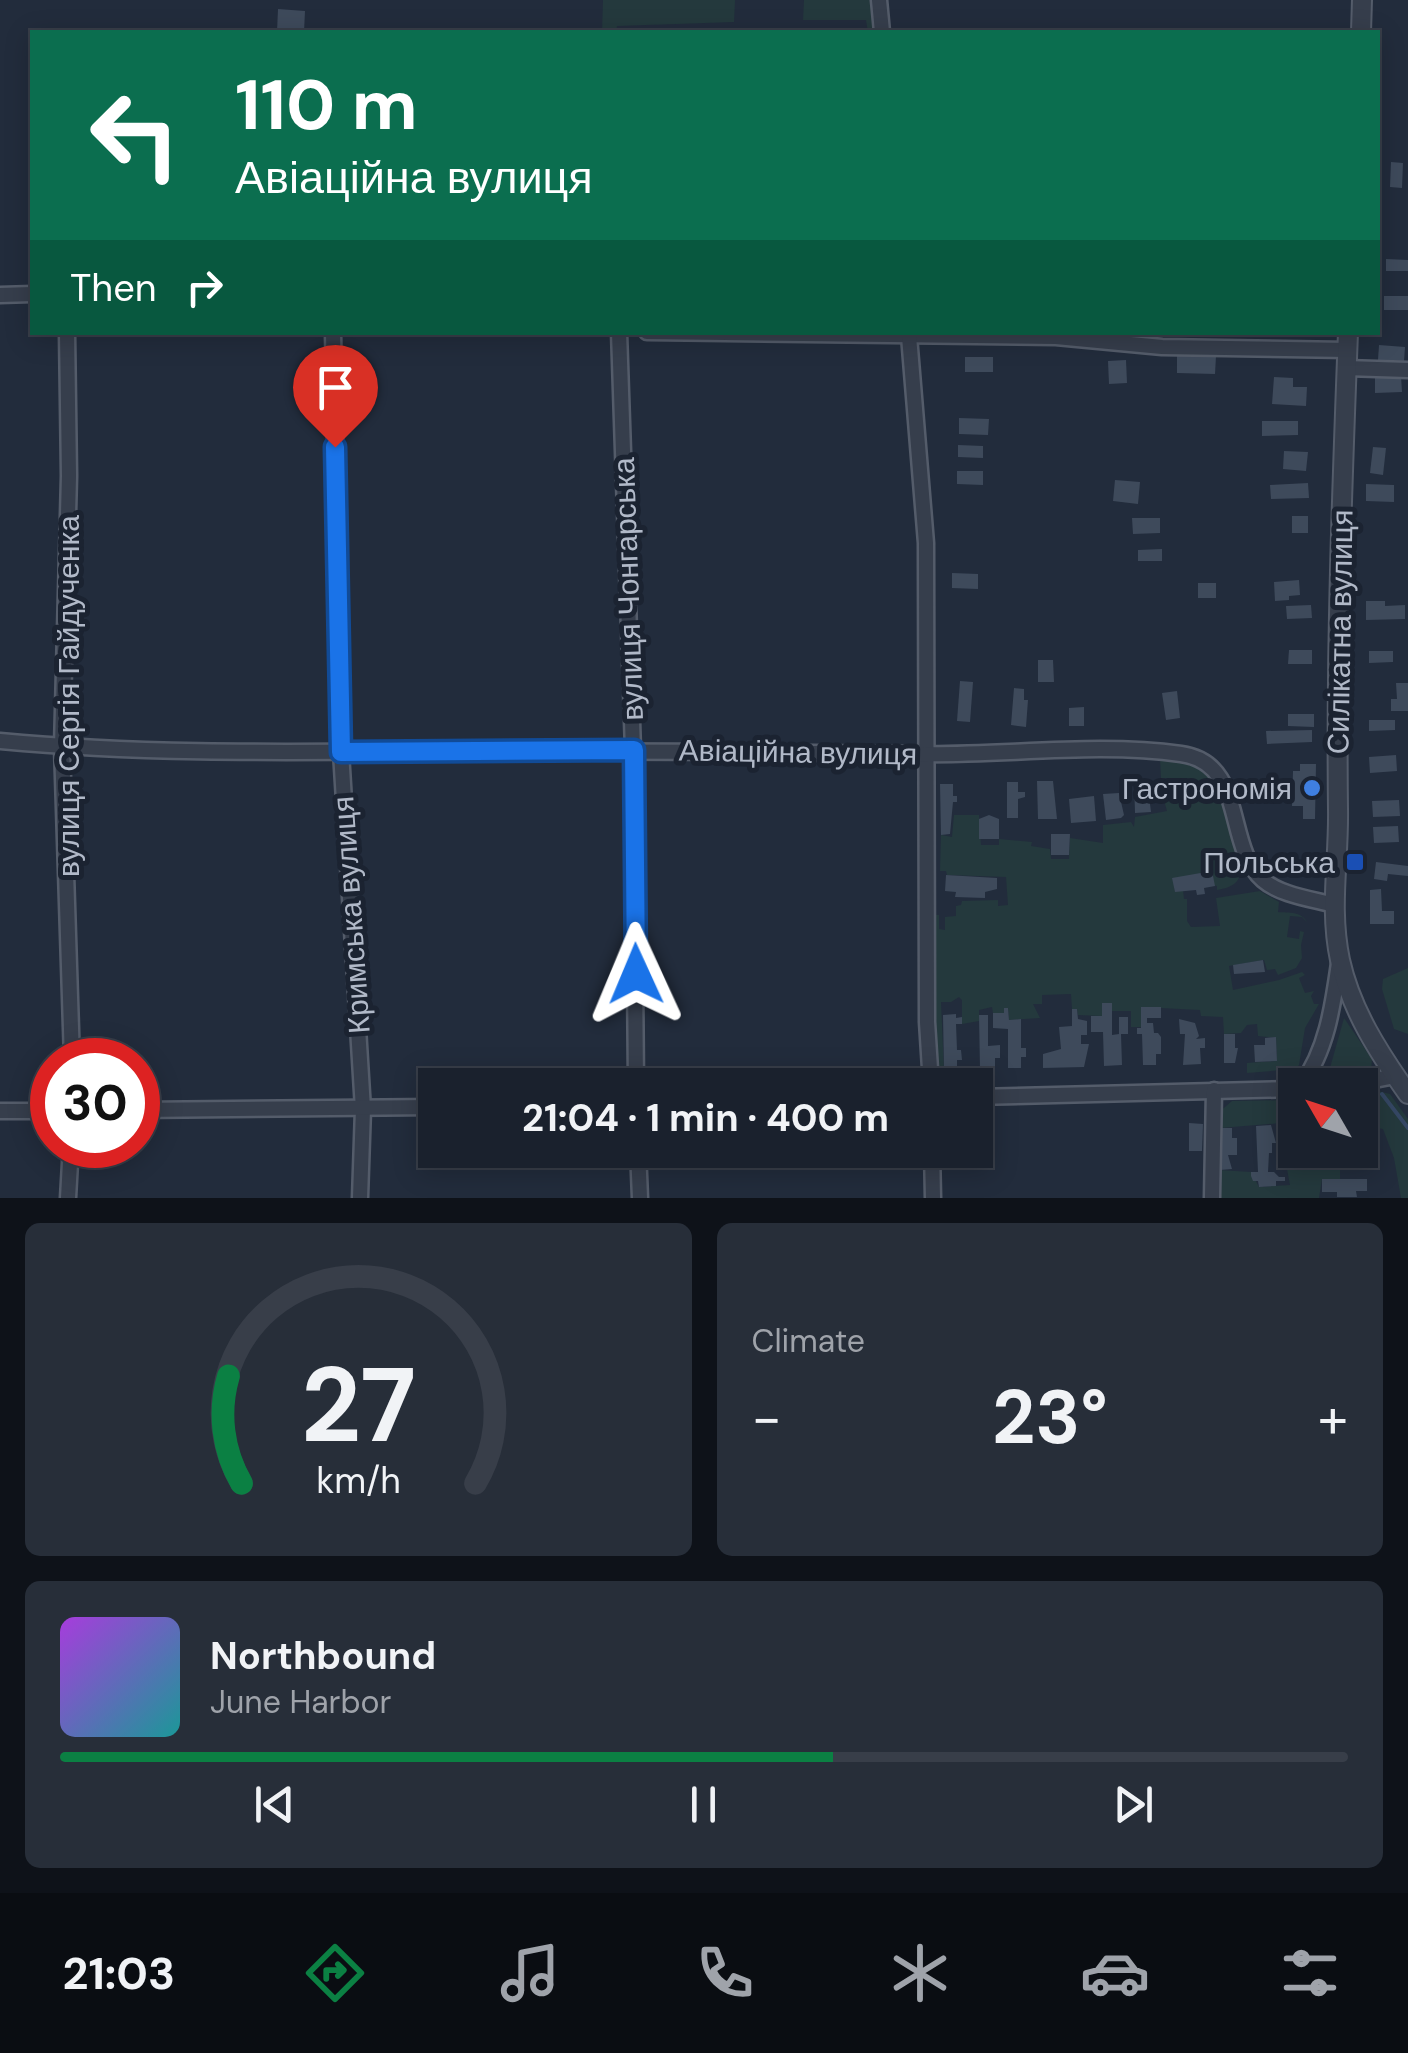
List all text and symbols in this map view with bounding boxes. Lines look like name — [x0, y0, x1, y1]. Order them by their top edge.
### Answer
text: 110 m — [235, 60, 418, 151]
icon: left — [70, 70, 200, 200]
text: Авіаційна вулиця — [235, 148, 593, 207]
icon: right — [177, 260, 232, 315]
text: Then — [70, 263, 157, 313]
pin — [293, 345, 378, 448]
icon: arrive — [308, 360, 363, 415]
street label: вулиця Чонгарська — [604, 456, 652, 721]
street label: Силікатна вулиця — [1318, 509, 1362, 755]
street label: вулиця Сергія Гайдученка — [49, 515, 88, 877]
street label: Авіаційна вулиця — [678, 730, 918, 774]
place label: Гастрономія — [1122, 769, 1292, 808]
marker: Гастрономія — [1301, 777, 1323, 799]
street label: Кримська вулиця — [323, 795, 379, 1035]
place label: Польська — [1203, 843, 1335, 882]
marker: Польська — [1344, 851, 1366, 873]
position arrow — [584, 922, 688, 1026]
speed limit sign: 30 — [30, 1038, 160, 1168]
north arrow — [1278, 1068, 1378, 1168]
map controls — [1278, 1068, 1378, 1168]
text: 21:04 · 1 min · 400 m — [522, 1093, 889, 1143]
text: Climate — [752, 1320, 865, 1362]
text: 27 — [301, 1338, 416, 1473]
text: 23° — [992, 1369, 1108, 1466]
text: − — [752, 1382, 782, 1454]
text: + — [1318, 1382, 1348, 1454]
text: km/h — [316, 1458, 400, 1504]
text: Northbound — [210, 1631, 436, 1681]
text: June Harbor — [210, 1681, 391, 1723]
icon: previous — [247, 1777, 302, 1832]
icon: pause — [676, 1777, 731, 1832]
icon: next — [1106, 1777, 1161, 1832]
icon: directions — [300, 1938, 370, 2008]
icon: music — [495, 1938, 565, 2008]
icon: phone — [690, 1938, 760, 2008]
icon: climate — [885, 1938, 955, 2008]
icon: car — [1080, 1938, 1150, 2008]
icon: filters — [1275, 1938, 1345, 2008]
text: 21:03 — [63, 1944, 175, 2003]

